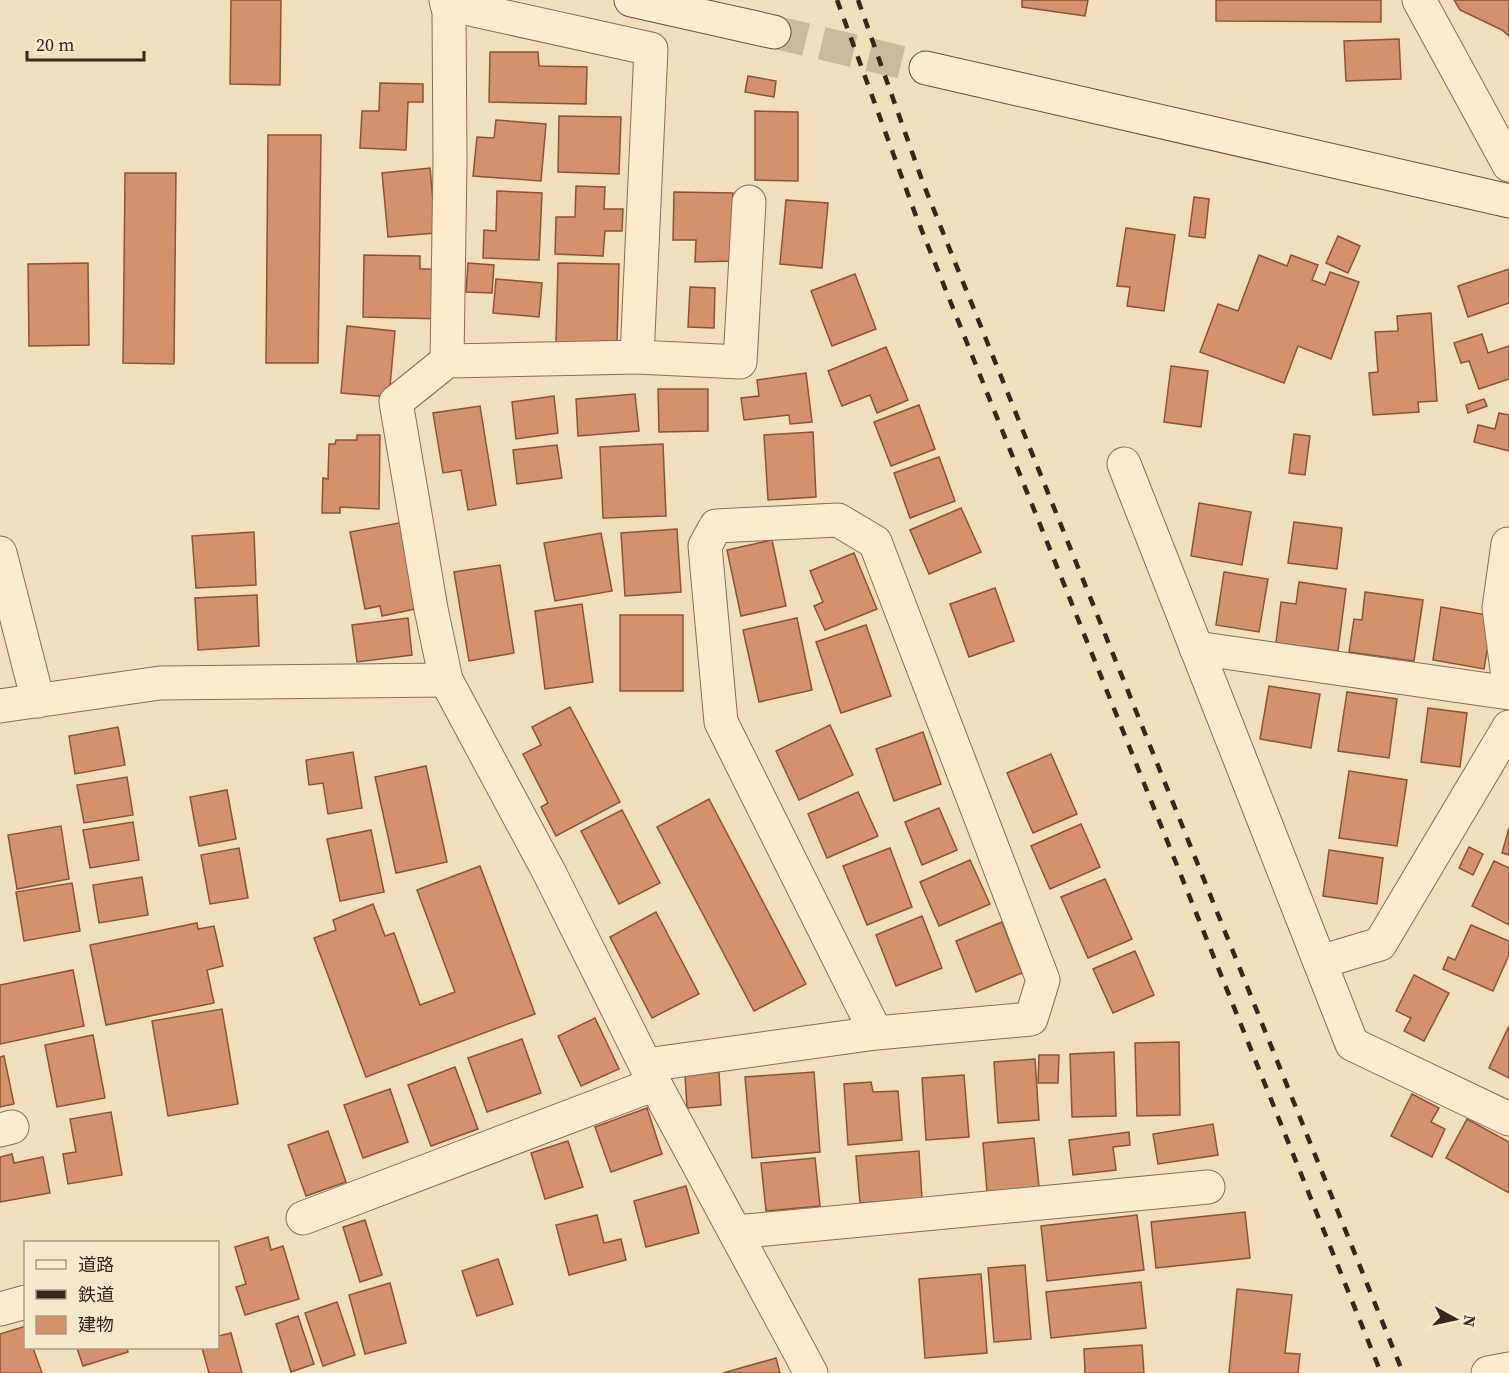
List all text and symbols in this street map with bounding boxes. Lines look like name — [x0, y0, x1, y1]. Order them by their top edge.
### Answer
scale bar — [27, 24, 144, 62]
text: 20 m — [36, 32, 74, 57]
legend — [24, 1241, 219, 1349]
text: 道路 — [78, 1252, 114, 1277]
text: 鉄道 — [78, 1282, 114, 1307]
north arrow — [1425, 1289, 1485, 1349]
text: 建物 — [78, 1312, 114, 1337]
text: N — [1458, 1314, 1482, 1329]

